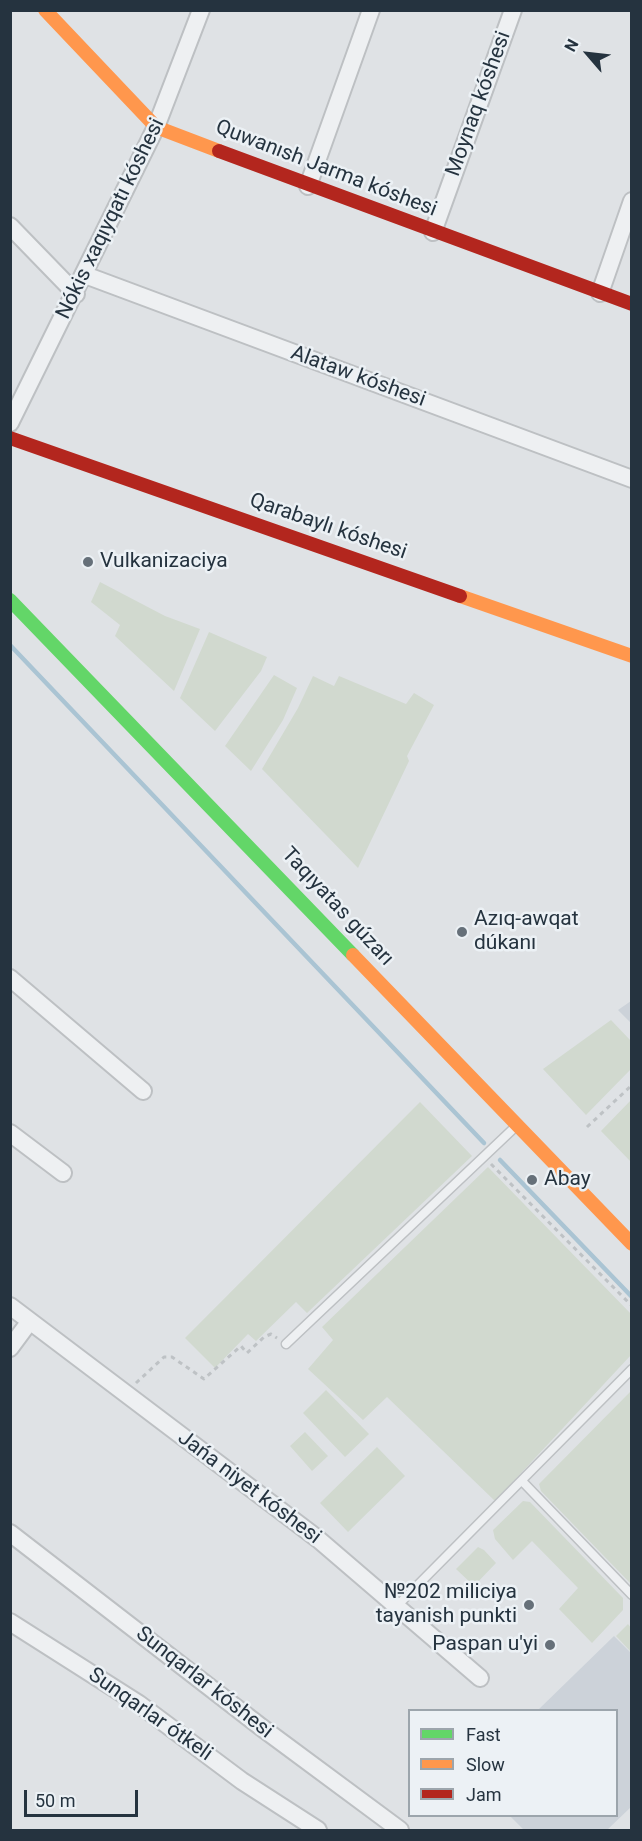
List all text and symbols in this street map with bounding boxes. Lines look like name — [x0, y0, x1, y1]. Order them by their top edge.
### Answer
north arrow — [558, 24, 618, 84]
street label: Moynaq kóshesi — [441, 28, 517, 180]
text: N — [561, 36, 583, 55]
street label: Nókis xaqıyqatı kóshesi — [51, 114, 171, 324]
street label: Quwanısh Jarma kóshesi — [212, 115, 440, 223]
street label: Alataw kóshesi — [287, 341, 429, 413]
street label: Qarabaylı kóshesi — [246, 488, 410, 566]
place label: Vulkanizaciya — [100, 549, 228, 575]
marker: Vulkanizaciya — [81, 555, 95, 569]
street label: Taqıyatas gúzarı — [276, 842, 398, 972]
place label: Azıq-awqat dúkanı — [474, 907, 579, 957]
marker: Azıq-awqat dúkanı — [455, 925, 469, 939]
place label: Abay — [544, 1167, 591, 1193]
marker: Abay — [525, 1173, 539, 1187]
street label: Jańa niyet kóshesi — [172, 1426, 326, 1550]
place label: №202 miliciya tayanish punkti — [376, 1580, 517, 1630]
marker: №202 miliciya tayanish punkti — [522, 1598, 536, 1612]
street label: Sunqarlar kóshesi — [130, 1622, 278, 1744]
place label: Paspan u'yi — [432, 1632, 538, 1658]
marker: Paspan u'yi — [543, 1638, 557, 1652]
street label: Sunqarlar ótkeli — [83, 1663, 217, 1767]
legend — [408, 1709, 618, 1817]
text: Fast — [466, 1724, 501, 1745]
text: Slow — [466, 1754, 505, 1775]
scale bar — [27, 1778, 141, 1816]
text: Jam — [466, 1784, 502, 1805]
text: 50 m — [35, 1790, 75, 1811]

